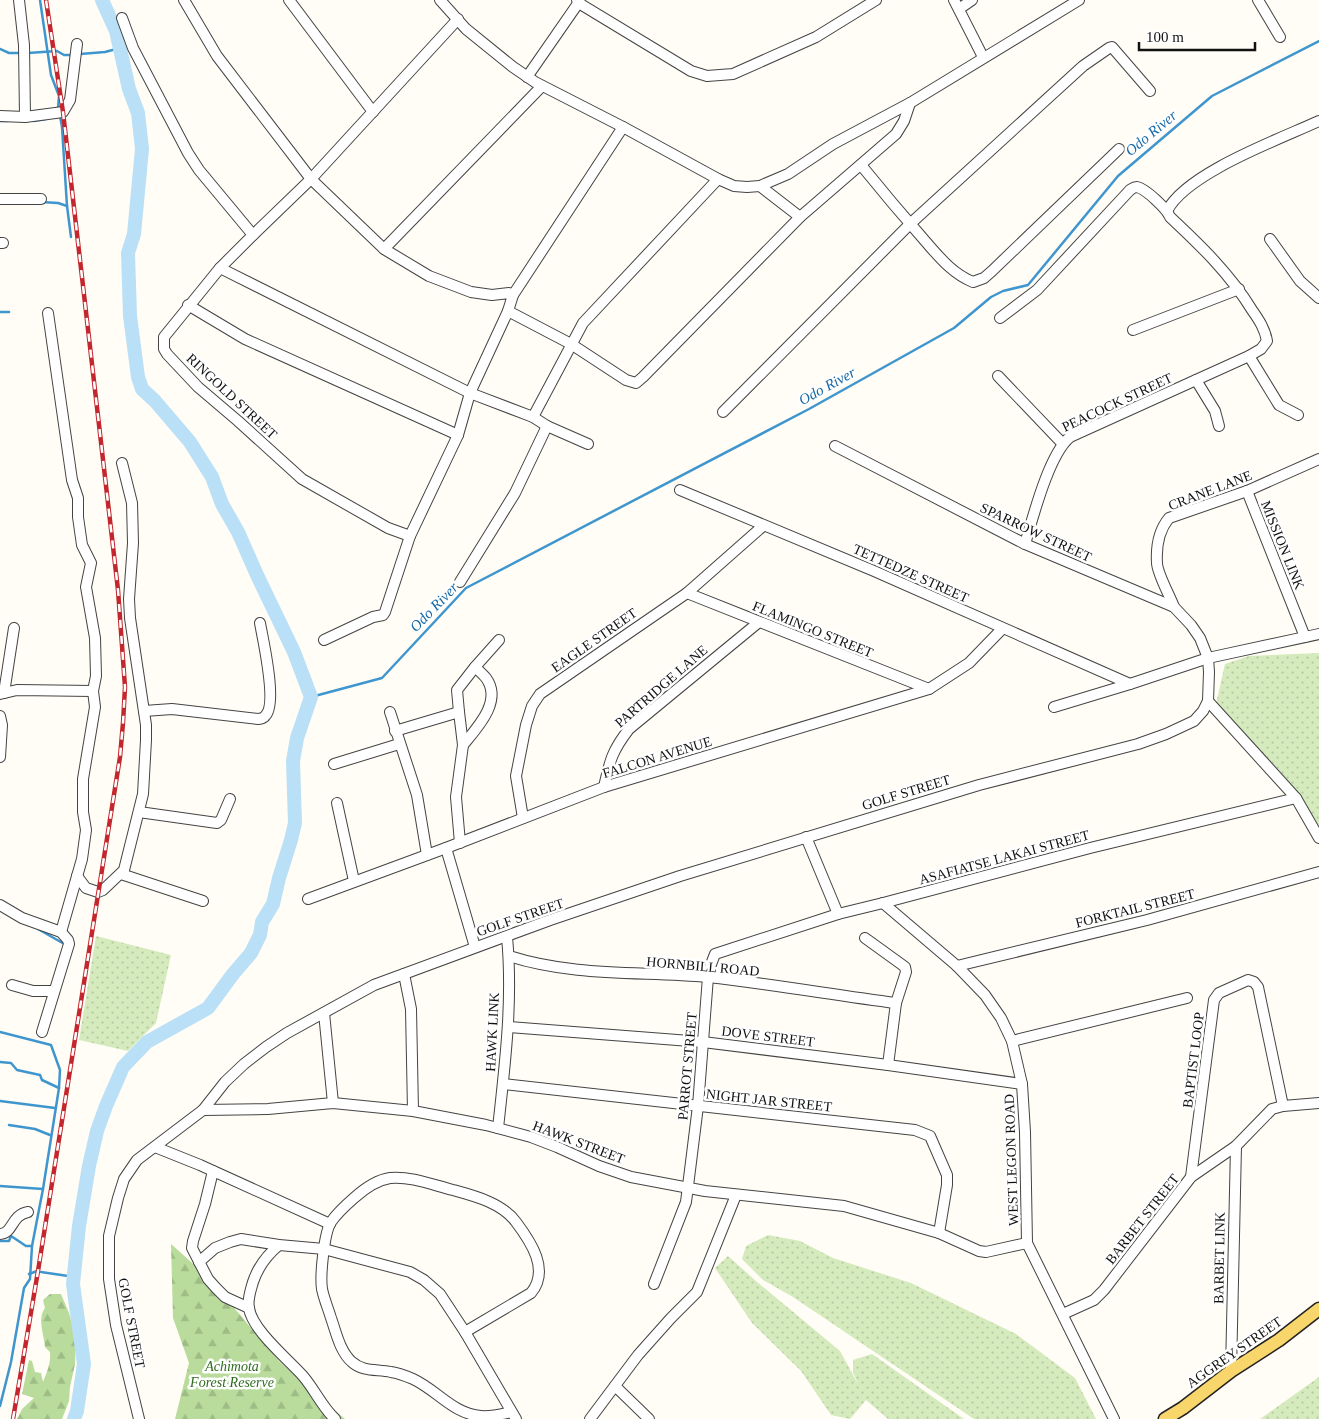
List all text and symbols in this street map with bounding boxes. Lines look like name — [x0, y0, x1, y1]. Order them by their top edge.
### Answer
scale bar — [1139, 20, 1255, 52]
text: 100 m — [1146, 29, 1184, 45]
water label: Odo River — [1122, 107, 1180, 159]
street label: RINGOLD STREET — [183, 351, 280, 442]
water label: Odo River — [796, 364, 858, 408]
street label: PEACOCK STREET — [1060, 370, 1175, 435]
street label: CRANE LANE — [1166, 468, 1254, 513]
street label: MISSION LINK — [1258, 499, 1307, 592]
street label: SPARROW STREET — [978, 500, 1094, 565]
street label: TETTEDZE STREET — [851, 541, 971, 606]
water label: Odo River — [407, 579, 461, 635]
street label: FLAMINGO STREET — [750, 598, 876, 661]
street label: EAGLE STREET — [549, 605, 640, 675]
street label: PARTRIDGE LANE — [612, 642, 710, 731]
street label: FALCON AVENUE — [601, 734, 714, 781]
street label: GOLF STREET — [860, 772, 952, 813]
street label: ASAFIATSE LAKAI STREET — [917, 827, 1091, 887]
street label: FORKTAIL STREET — [1074, 886, 1197, 931]
street label: GOLF STREET — [475, 895, 566, 939]
street label: HORNBILL ROAD — [646, 954, 760, 979]
street label: HAWK LINK — [483, 992, 502, 1072]
street label: PARROT STREET — [675, 1011, 700, 1121]
street label: BAPTIST LOOP — [1180, 1011, 1207, 1109]
street label: DOVE STREET — [721, 1023, 816, 1050]
street label: NIGHT JAR STREET — [705, 1086, 833, 1115]
street label: WEST LEGON ROAD — [1002, 1094, 1021, 1226]
street label: HAWK STREET — [531, 1118, 627, 1167]
street label: BARBET STREET — [1103, 1171, 1182, 1267]
street label: BARBET LINK — [1211, 1212, 1228, 1304]
street label: GOLF STREET — [115, 1277, 148, 1370]
street label: AGGREY STREET — [1184, 1314, 1285, 1391]
park label: Achimota Forest Reserve — [189, 1359, 274, 1390]

